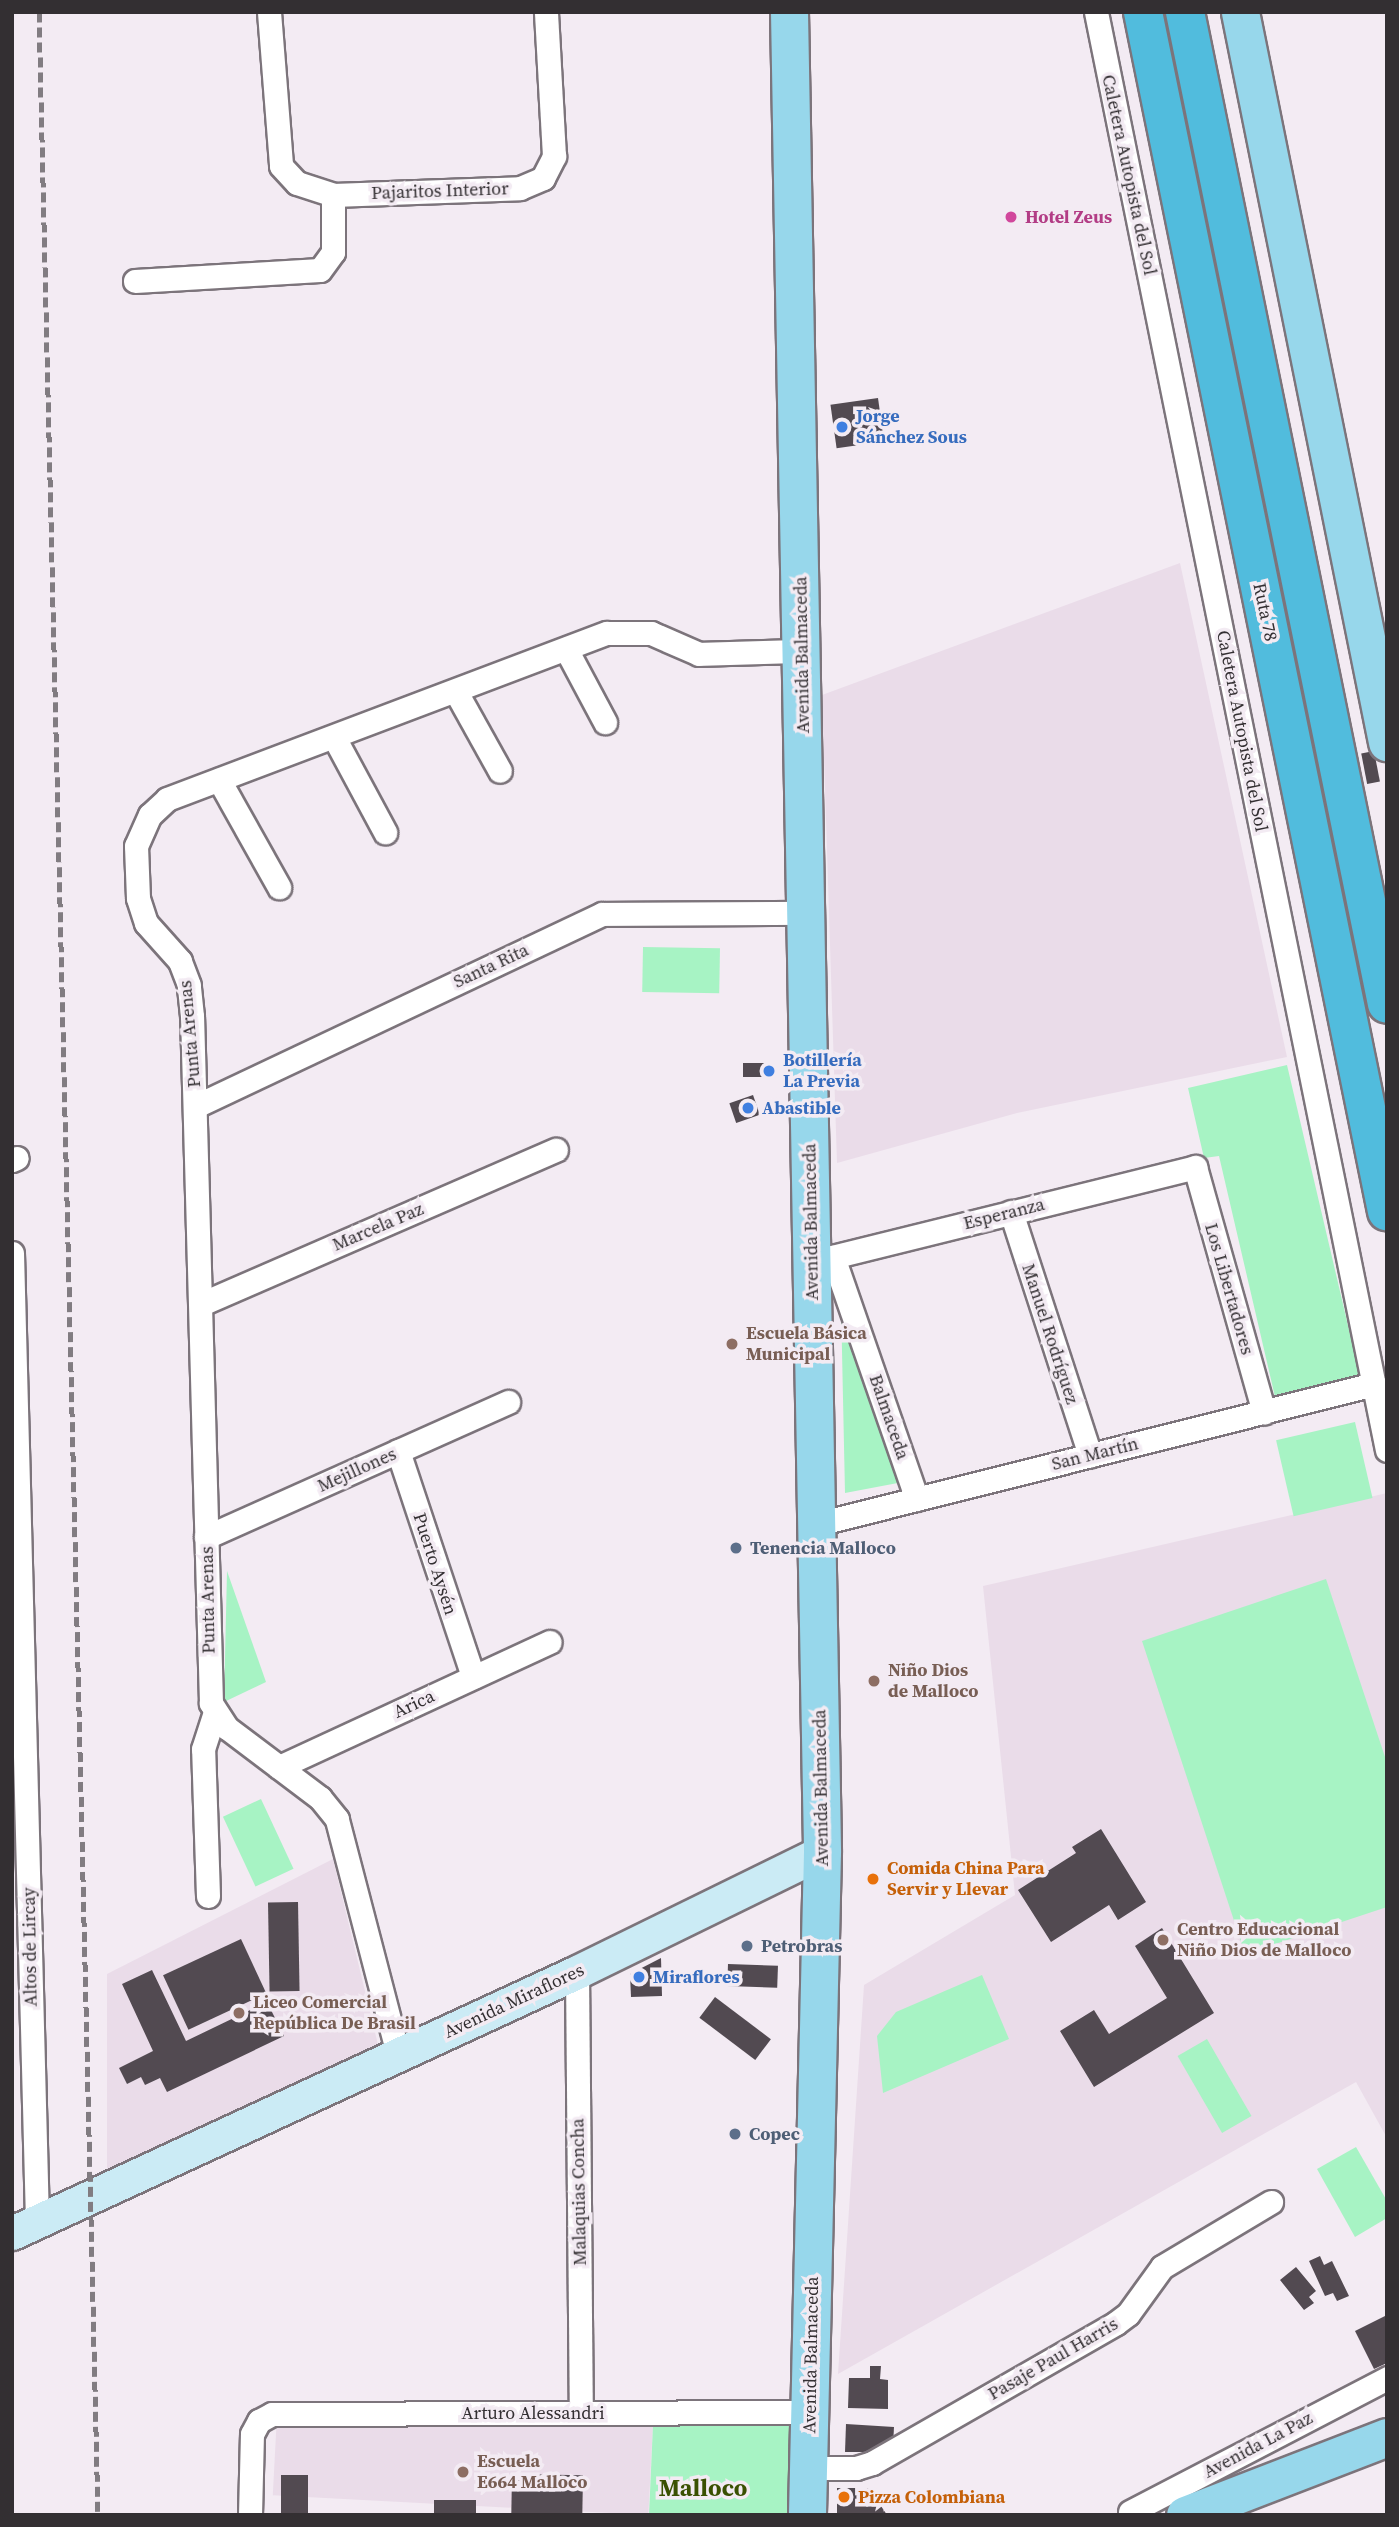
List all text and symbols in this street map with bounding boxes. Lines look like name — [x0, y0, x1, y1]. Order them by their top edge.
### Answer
street label: Caletera Autopista del Sol — [1097, 73, 1161, 277]
street label: Pajaritos Interior — [371, 178, 509, 204]
place label: Hotel Zeus — [1025, 206, 1112, 228]
marker: Hotel Zeus — [1003, 209, 1019, 225]
place label: Jorge Sánchez Sous — [856, 406, 967, 448]
marker: Jorge Sánchez Sous — [834, 419, 850, 435]
street label: Avenida Balmaceda — [790, 576, 814, 734]
street label: Ruta 78 — [1248, 581, 1282, 643]
street label: Caletera Autopista del Sol — [1212, 629, 1272, 833]
street label: Santa Rita — [450, 939, 532, 993]
street label: Punta Arenas — [175, 979, 205, 1089]
place label: Botillería La Previa — [783, 1050, 862, 1092]
marker: Botillería La Previa — [761, 1063, 777, 1079]
place label: Abastible — [762, 1097, 841, 1119]
marker: Abastible — [740, 1100, 756, 1116]
street label: Avenida Balmaceda — [799, 1143, 823, 1301]
street label: Esperanza — [961, 1193, 1047, 1235]
street label: Marcela Paz — [329, 1198, 427, 1256]
street label: Los Libertadores — [1200, 1221, 1258, 1357]
street label: Manuel Rodríguez — [1017, 1261, 1083, 1407]
place label: Escuela Básica Municipal — [746, 1323, 867, 1366]
marker: Escuela Básica Municipal — [724, 1336, 740, 1352]
street label: Balmaceda — [864, 1372, 914, 1462]
street label: San Martín — [1049, 1433, 1141, 1475]
street label: Mejillones — [314, 1443, 400, 1497]
street label: Puerto Aysén — [408, 1510, 462, 1618]
place label: Tenencia Malloco — [750, 1537, 896, 1559]
marker: Tenencia Malloco — [728, 1540, 744, 1556]
street label: Punta Arenas — [196, 1546, 220, 1654]
place label: Niño Dios de Malloco — [888, 1660, 978, 1702]
marker: Niño Dios de Malloco — [866, 1673, 882, 1689]
street label: Arica — [390, 1685, 438, 1723]
street label: Avenida Balmaceda — [809, 1709, 833, 1867]
place label: Comida China Para Servir y Llevar — [887, 1858, 1044, 1900]
marker: Comida China Para Servir y Llevar — [865, 1871, 881, 1887]
street label: Altos de Lircay — [18, 1887, 42, 2007]
place label: Centro Educacional Niño Dios de Malloco — [1177, 1919, 1351, 1962]
marker: Centro Educacional Niño Dios de Malloco — [1155, 1932, 1171, 1948]
place label: Petrobras — [761, 1935, 842, 1957]
marker: Petrobras — [739, 1938, 755, 1954]
street label: Avenida Miraflores — [441, 1959, 587, 2043]
place label: Miraflores — [653, 1966, 740, 1988]
marker: Miraflores — [631, 1969, 647, 1985]
place label: Liceo Comercial República De Brasil — [253, 1992, 416, 2035]
marker: Liceo Comercial República De Brasil — [231, 2005, 247, 2021]
street label: Malaquias Concha — [567, 2118, 591, 2266]
place label: Copec — [749, 2123, 800, 2145]
marker: Copec — [727, 2126, 743, 2142]
street label: Avenida Balmaceda — [799, 2276, 823, 2434]
street label: Pasaje Paul Harris — [984, 2313, 1122, 2405]
street label: Arturo Alessandri — [461, 2402, 605, 2424]
street label: Avenida La Paz — [1200, 2407, 1316, 2483]
place label: Escuela E664 Malloco — [477, 2451, 587, 2494]
marker: Escuela E664 Malloco — [455, 2464, 471, 2480]
district label: Malloco — [659, 2474, 747, 2502]
place label: Pizza Colombiana — [858, 2486, 1005, 2508]
marker: Pizza Colombiana — [836, 2489, 852, 2505]

